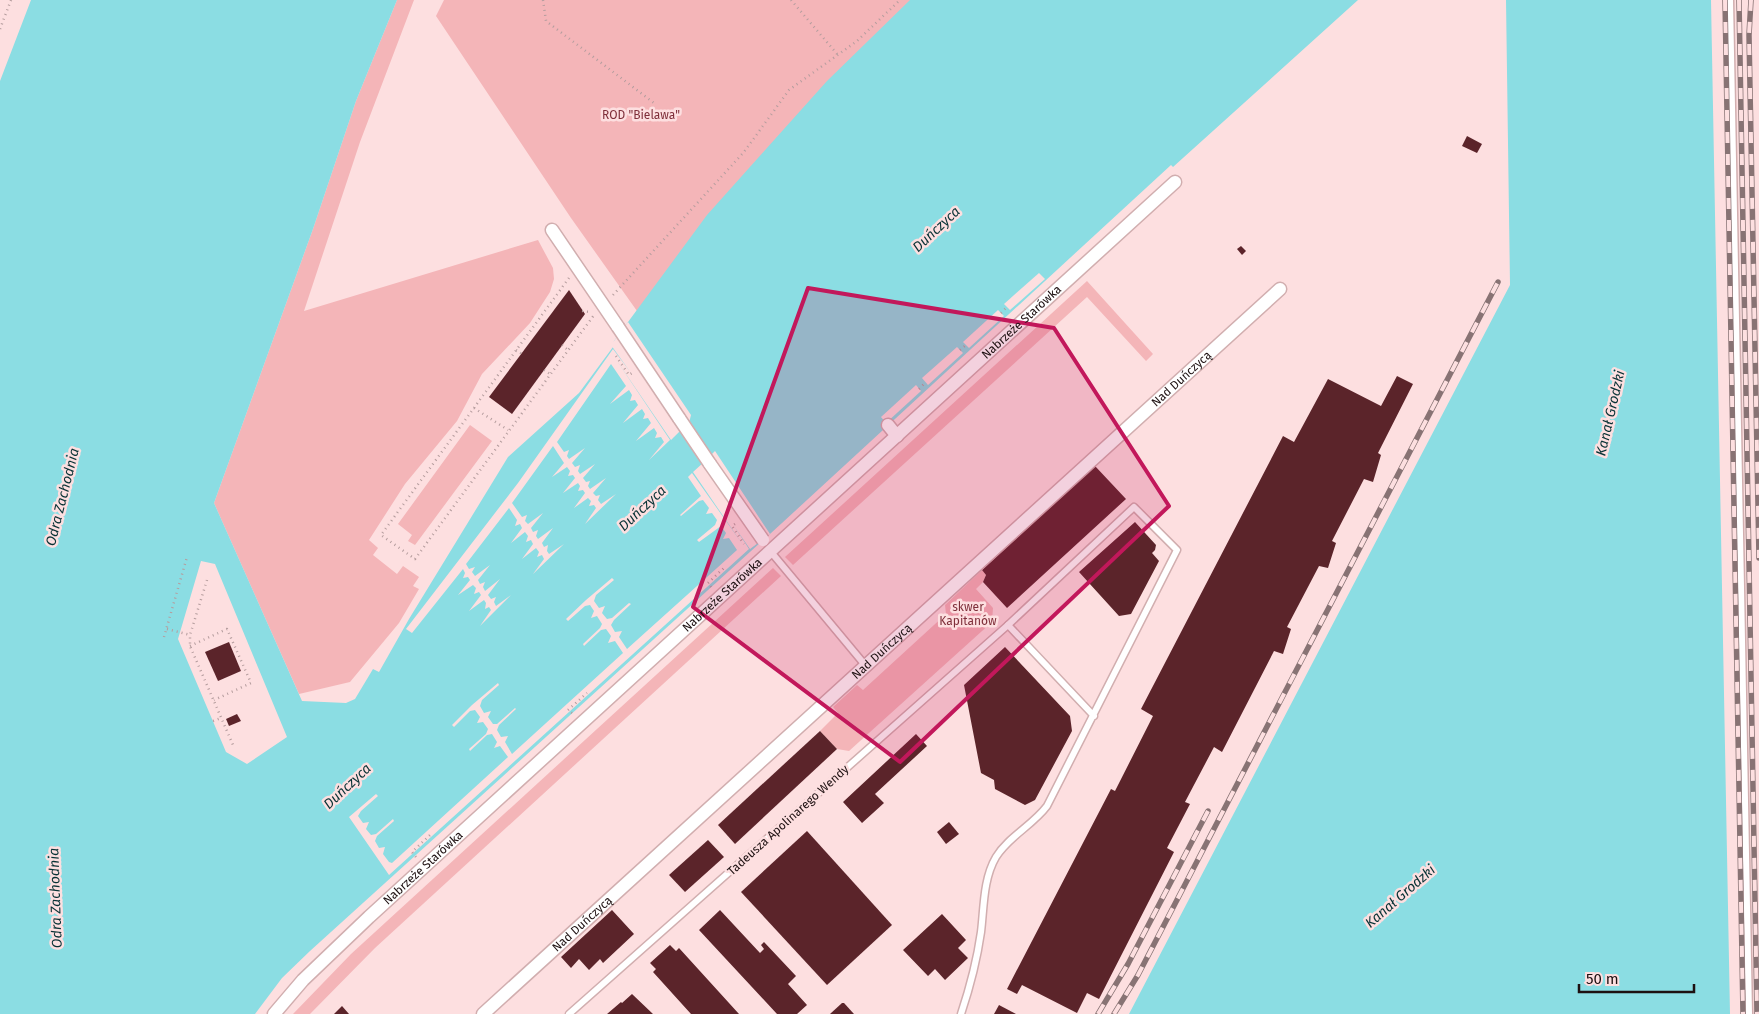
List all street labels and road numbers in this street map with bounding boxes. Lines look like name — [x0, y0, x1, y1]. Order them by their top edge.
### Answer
street label: Nabrzeże Starówka — [979, 282, 1064, 362]
street label: Nad Duńczycą — [1149, 348, 1214, 409]
street label: Nabrzeże Starówka — [680, 555, 765, 635]
street label: Nad Duńczycą — [849, 621, 914, 682]
street label: Tadeusza Apolinarego Wendy — [725, 762, 852, 878]
street label: Nabrzeże Starówka — [380, 828, 466, 908]
street label: Nad Duńczycą — [549, 893, 615, 955]

